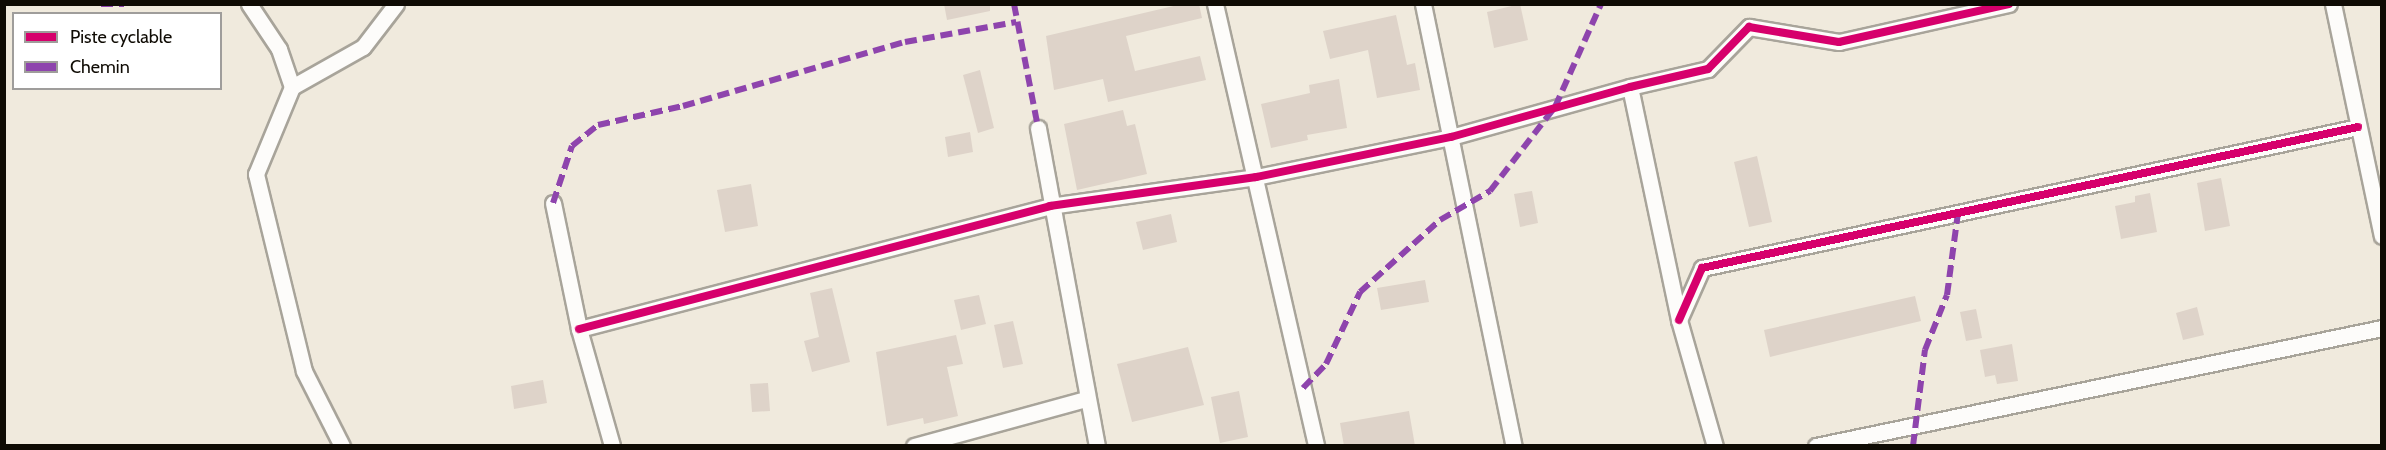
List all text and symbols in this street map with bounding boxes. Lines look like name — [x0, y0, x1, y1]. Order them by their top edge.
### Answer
legend — [12, 12, 222, 90]
text: Piste cyclable — [70, 26, 172, 48]
text: Chemin — [70, 56, 130, 78]

